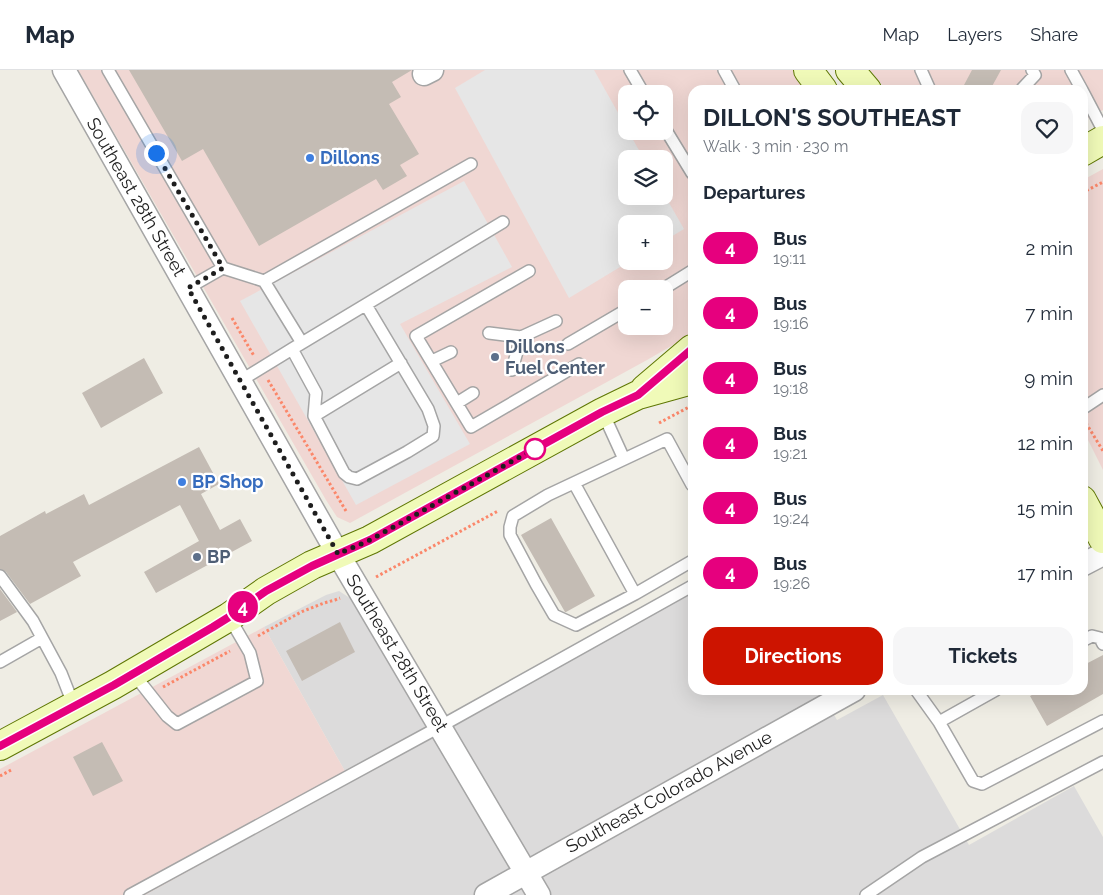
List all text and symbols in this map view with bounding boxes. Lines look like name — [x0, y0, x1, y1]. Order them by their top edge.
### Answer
text: Map — [25, 20, 75, 49]
text: Map — [883, 24, 919, 45]
text: Layers — [947, 24, 1002, 45]
text: Share — [1030, 24, 1078, 45]
map controls — [618, 85, 673, 335]
button: locate — [618, 85, 673, 140]
button: heart — [1021, 102, 1073, 154]
text: DILLON'S SOUTHEAST — [703, 103, 961, 132]
street label: Southeast 28th Street — [82, 114, 190, 280]
text: Walk · 3 min · 230 m — [703, 137, 848, 156]
your location — [144, 141, 169, 166]
place label: Dillons — [320, 147, 380, 168]
button: layers — [618, 150, 673, 205]
marker: Dillons — [304, 152, 316, 164]
text: Departures — [703, 181, 805, 203]
button: + — [618, 215, 673, 270]
text: Bus — [773, 227, 807, 249]
text: 4 — [725, 237, 736, 258]
text: 2 min — [1026, 237, 1073, 259]
text: 19:11 — [773, 249, 806, 268]
button: − — [618, 280, 673, 335]
text: Bus — [773, 292, 807, 314]
text: 4 — [725, 302, 736, 323]
text: 7 min — [1025, 302, 1073, 324]
text: 19:16 — [773, 314, 809, 333]
place label: Dillons Fuel Center — [505, 336, 605, 378]
marker: Dillons Fuel Center — [489, 351, 501, 363]
text: Bus — [773, 357, 807, 379]
text: 4 — [725, 367, 736, 388]
text: 9 min — [1024, 367, 1073, 389]
text: 19:18 — [773, 379, 809, 398]
text: Bus — [773, 422, 807, 444]
text: 4 — [725, 432, 736, 453]
text: 12 min — [1017, 432, 1073, 454]
unlabelled marker — [524, 438, 546, 460]
text: 19:21 — [773, 444, 807, 463]
place label: BP Shop — [192, 471, 263, 492]
marker: BP Shop — [176, 476, 188, 488]
text: Bus — [773, 487, 807, 509]
text: 4 — [725, 497, 736, 518]
text: 15 min — [1017, 497, 1073, 519]
text: 19:24 — [773, 509, 809, 528]
place label: BP — [207, 546, 230, 567]
marker: BP — [191, 551, 203, 563]
text: Bus — [773, 552, 807, 574]
text: 4 — [725, 562, 736, 583]
text: 17 min — [1017, 562, 1073, 584]
street label: Southeast 28th Street — [342, 570, 453, 735]
text: 19:26 — [773, 574, 810, 593]
line badge: 4 — [227, 591, 259, 623]
text: 4 — [238, 596, 248, 617]
button: Directions — [703, 627, 883, 685]
button: Tickets — [893, 627, 1073, 685]
street label: Southeast Colorado Avenue — [562, 726, 776, 857]

